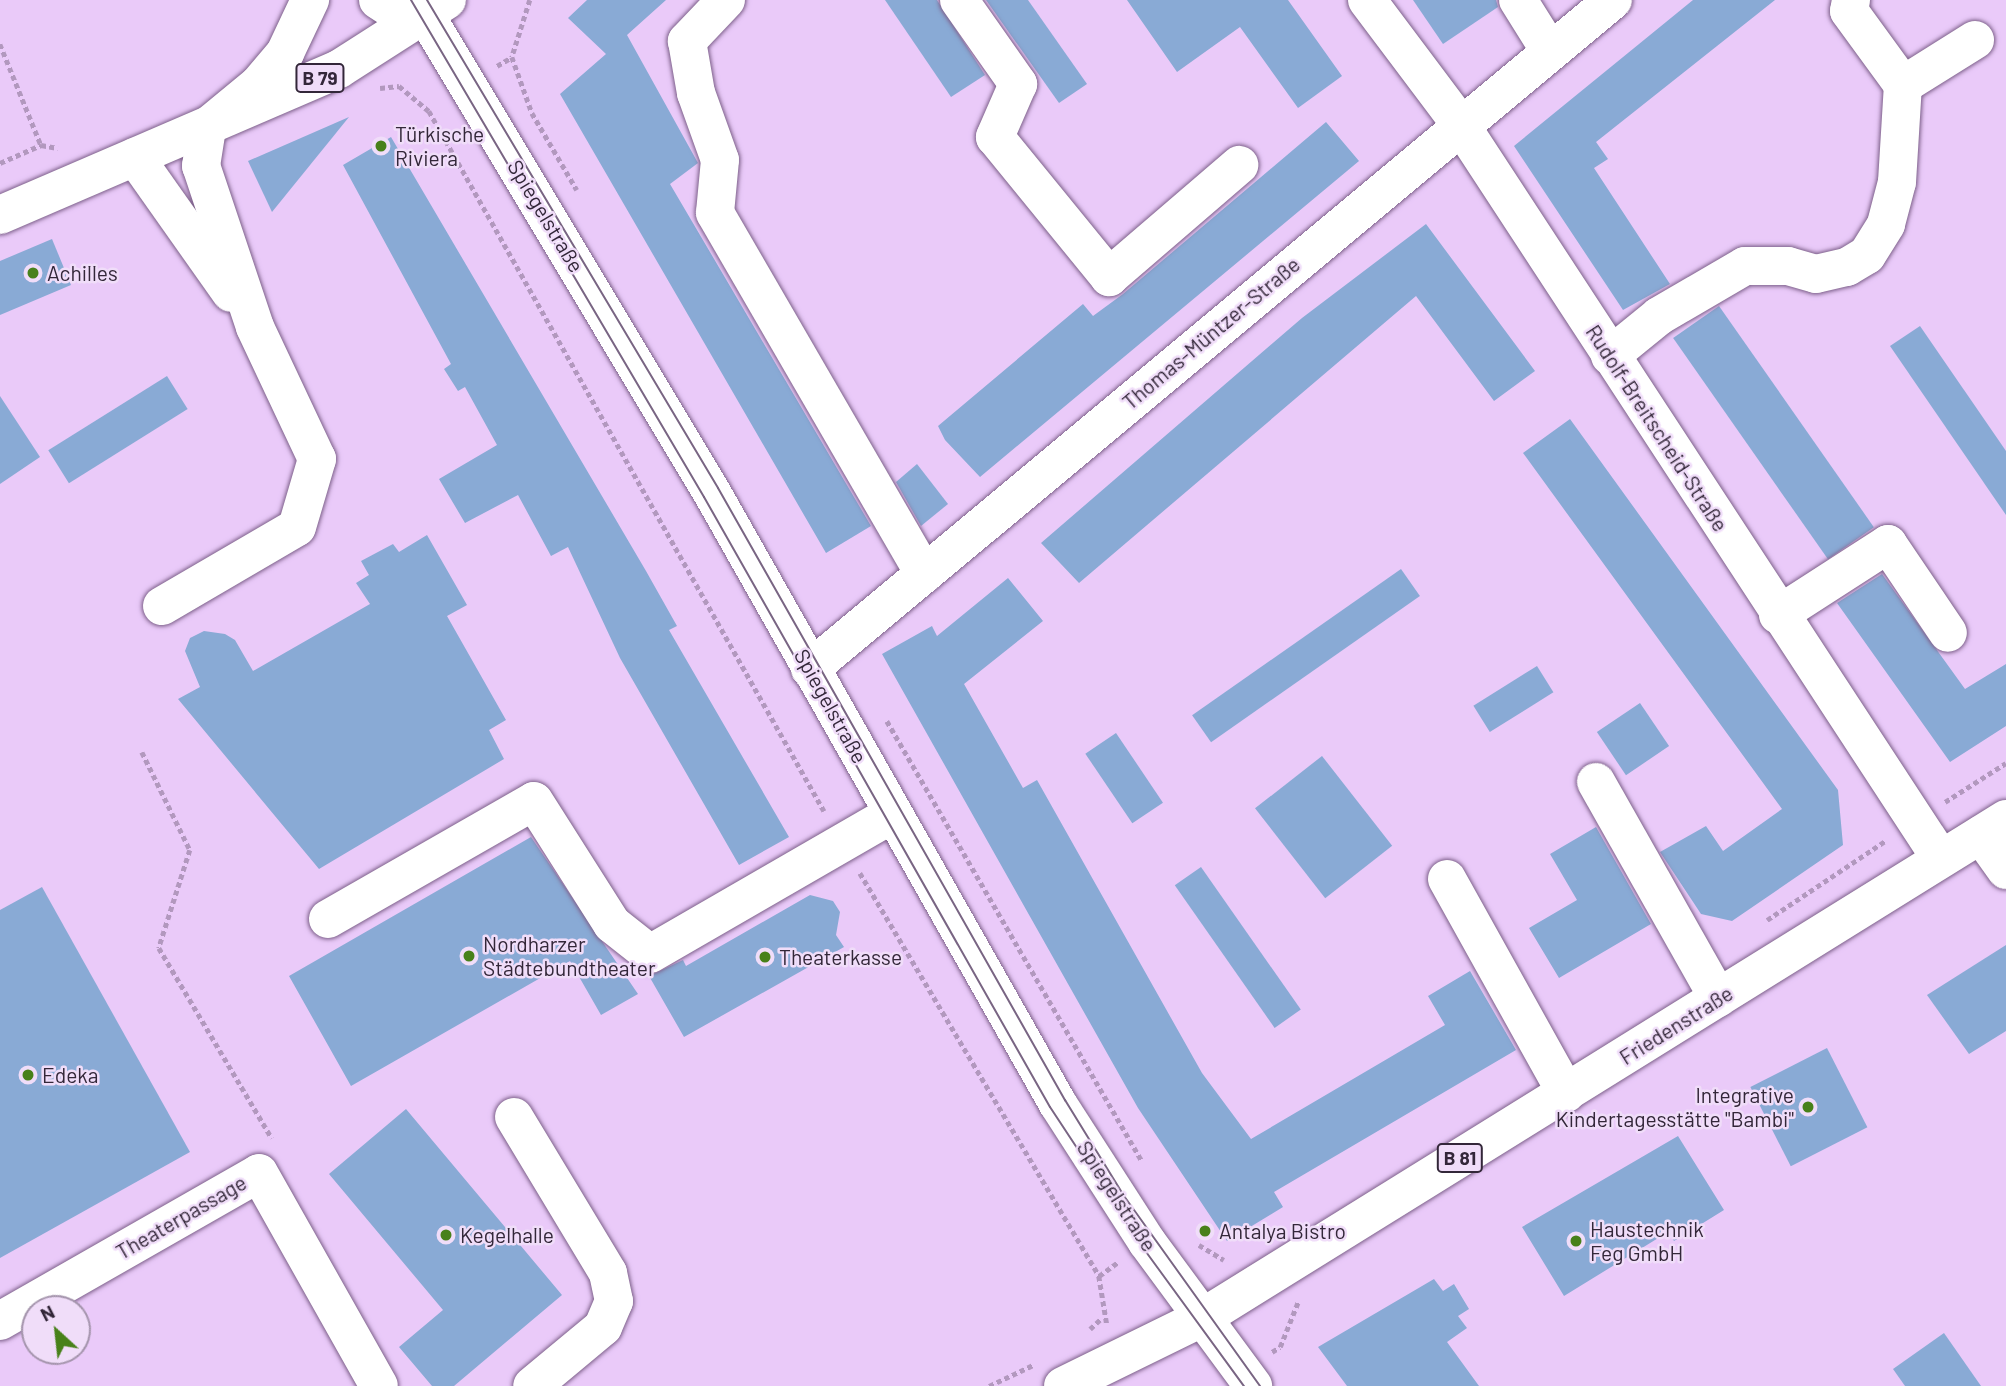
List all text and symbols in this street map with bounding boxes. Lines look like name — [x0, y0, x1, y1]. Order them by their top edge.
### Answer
road number: B 79 — [294, 62, 346, 94]
place label: Türkische Riviera — [395, 121, 484, 171]
marker: Türkische Riviera — [373, 138, 389, 154]
street label: Spiegelstraße — [503, 155, 589, 277]
street label: Thomas-Müntzer-Straße — [1117, 251, 1305, 415]
place label: Achilles — [47, 260, 118, 286]
marker: Achilles — [25, 265, 41, 281]
street label: Rudolf-Breitscheid-Straße — [1581, 320, 1733, 536]
street label: Spiegelstraße — [789, 645, 873, 767]
place label: Nordharzer Städtebundtheater — [483, 931, 656, 981]
place label: Theaterkasse — [779, 944, 902, 970]
marker: Nordharzer Städtebundtheater — [461, 948, 477, 964]
marker: Theaterkasse — [757, 949, 773, 965]
street label: Friedenstraße — [1615, 980, 1737, 1070]
place label: Edeka — [42, 1062, 98, 1088]
marker: Edeka — [20, 1067, 36, 1083]
place label: Integrative Kindertagesstätte "Bambi" — [1556, 1082, 1794, 1132]
marker: Integrative Kindertagesstätte "Bambi" — [1800, 1099, 1816, 1115]
street label: Spiegelstraße — [1072, 1136, 1162, 1256]
road number: B 81 — [1436, 1142, 1484, 1174]
street label: Theaterpassage — [111, 1169, 251, 1265]
place label: Haustechnik Feg GmbH — [1590, 1216, 1704, 1266]
place label: Antalya Bistro — [1219, 1218, 1346, 1244]
place label: Kegelhalle — [460, 1222, 554, 1248]
marker: Antalya Bistro — [1197, 1223, 1213, 1239]
marker: Kegelhalle — [438, 1227, 454, 1243]
marker: Haustechnik Feg GmbH — [1568, 1233, 1584, 1249]
north arrow — [21, 1295, 91, 1365]
text: N — [36, 1300, 58, 1326]

